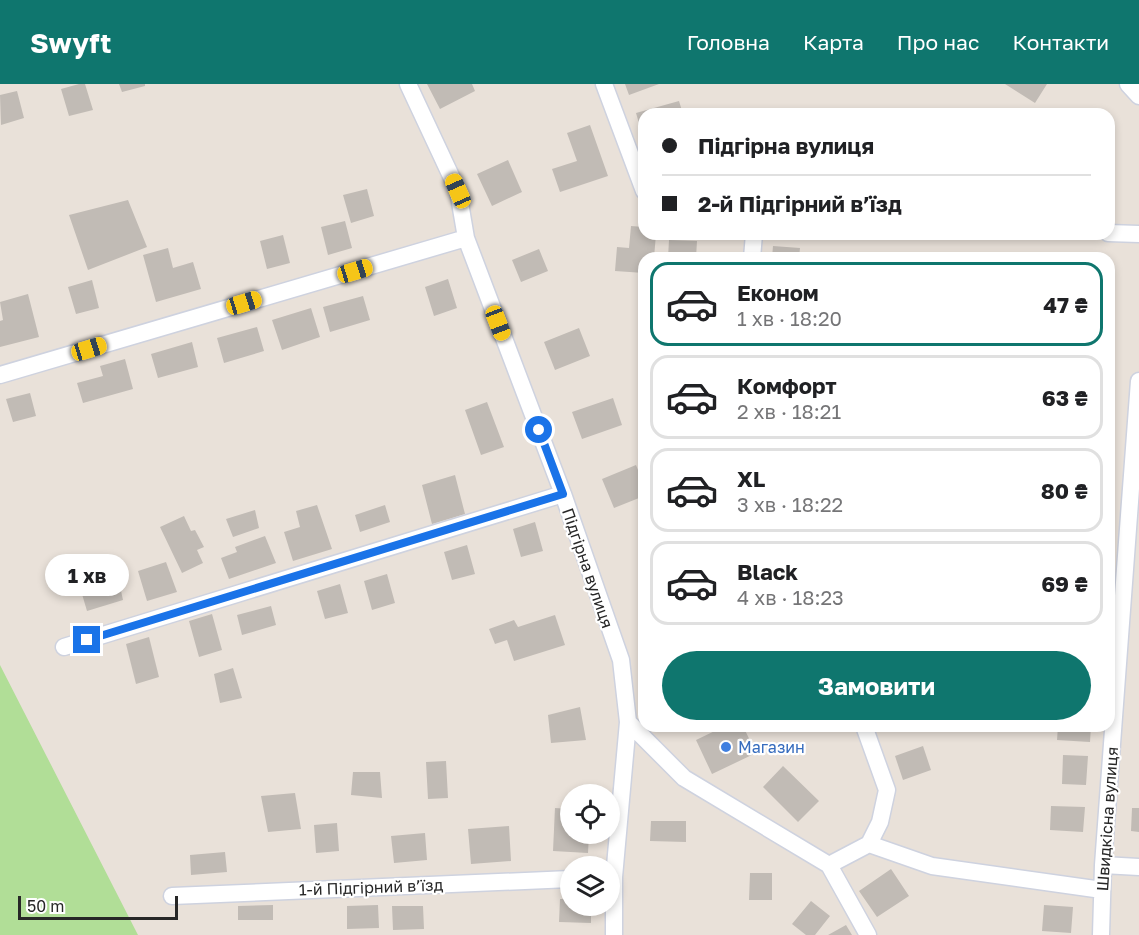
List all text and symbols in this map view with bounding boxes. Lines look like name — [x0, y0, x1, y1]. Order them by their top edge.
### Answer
text: Swyft — [30, 26, 111, 59]
text: Головна — [687, 29, 770, 55]
text: Карта — [803, 29, 864, 55]
text: Про нас — [897, 29, 979, 55]
text: Контакти — [1012, 29, 1109, 55]
text: Підгірна вулиця — [698, 132, 874, 159]
car — [442, 171, 474, 211]
text: 2-й Підгірний в’їзд — [698, 190, 902, 217]
car — [335, 257, 375, 285]
icon: car — [665, 277, 719, 331]
text: Економ — [737, 279, 819, 306]
car — [224, 289, 264, 317]
text: 47 ₴ — [1043, 291, 1088, 318]
car — [483, 303, 513, 343]
text: 1 хв · 18:20 — [737, 306, 842, 330]
car — [69, 335, 109, 363]
icon: car — [665, 370, 719, 424]
text: Комфорт — [737, 372, 837, 399]
text: 63 ₴ — [1042, 384, 1088, 411]
text: 2 хв · 18:21 — [737, 399, 841, 423]
route start — [525, 416, 552, 443]
icon: car — [665, 463, 719, 517]
text: XL — [737, 465, 765, 492]
text: 80 ₴ — [1041, 477, 1088, 504]
text: 3 хв · 18:22 — [737, 492, 843, 516]
street label: Підгірна вулиця — [558, 505, 618, 631]
callout: 1 хв — [45, 553, 129, 595]
icon: car — [665, 556, 719, 610]
text: Black — [737, 558, 798, 585]
text: 1 хв — [68, 563, 106, 587]
text: 69 ₴ — [1041, 570, 1088, 597]
text: 4 хв · 18:23 — [737, 585, 844, 609]
route end — [73, 626, 100, 653]
button: Замовити — [662, 651, 1091, 720]
place label: Магазин — [738, 737, 805, 757]
marker: Магазин — [719, 740, 733, 754]
street label: Швидкісна вулиця — [1092, 746, 1122, 892]
map controls — [560, 784, 620, 916]
button: locate — [560, 784, 620, 844]
button: layers — [560, 856, 620, 916]
street label: 1-й Підгірний в’їзд — [298, 874, 444, 900]
scale bar — [18, 893, 178, 920]
text: 50 m — [27, 896, 64, 916]

